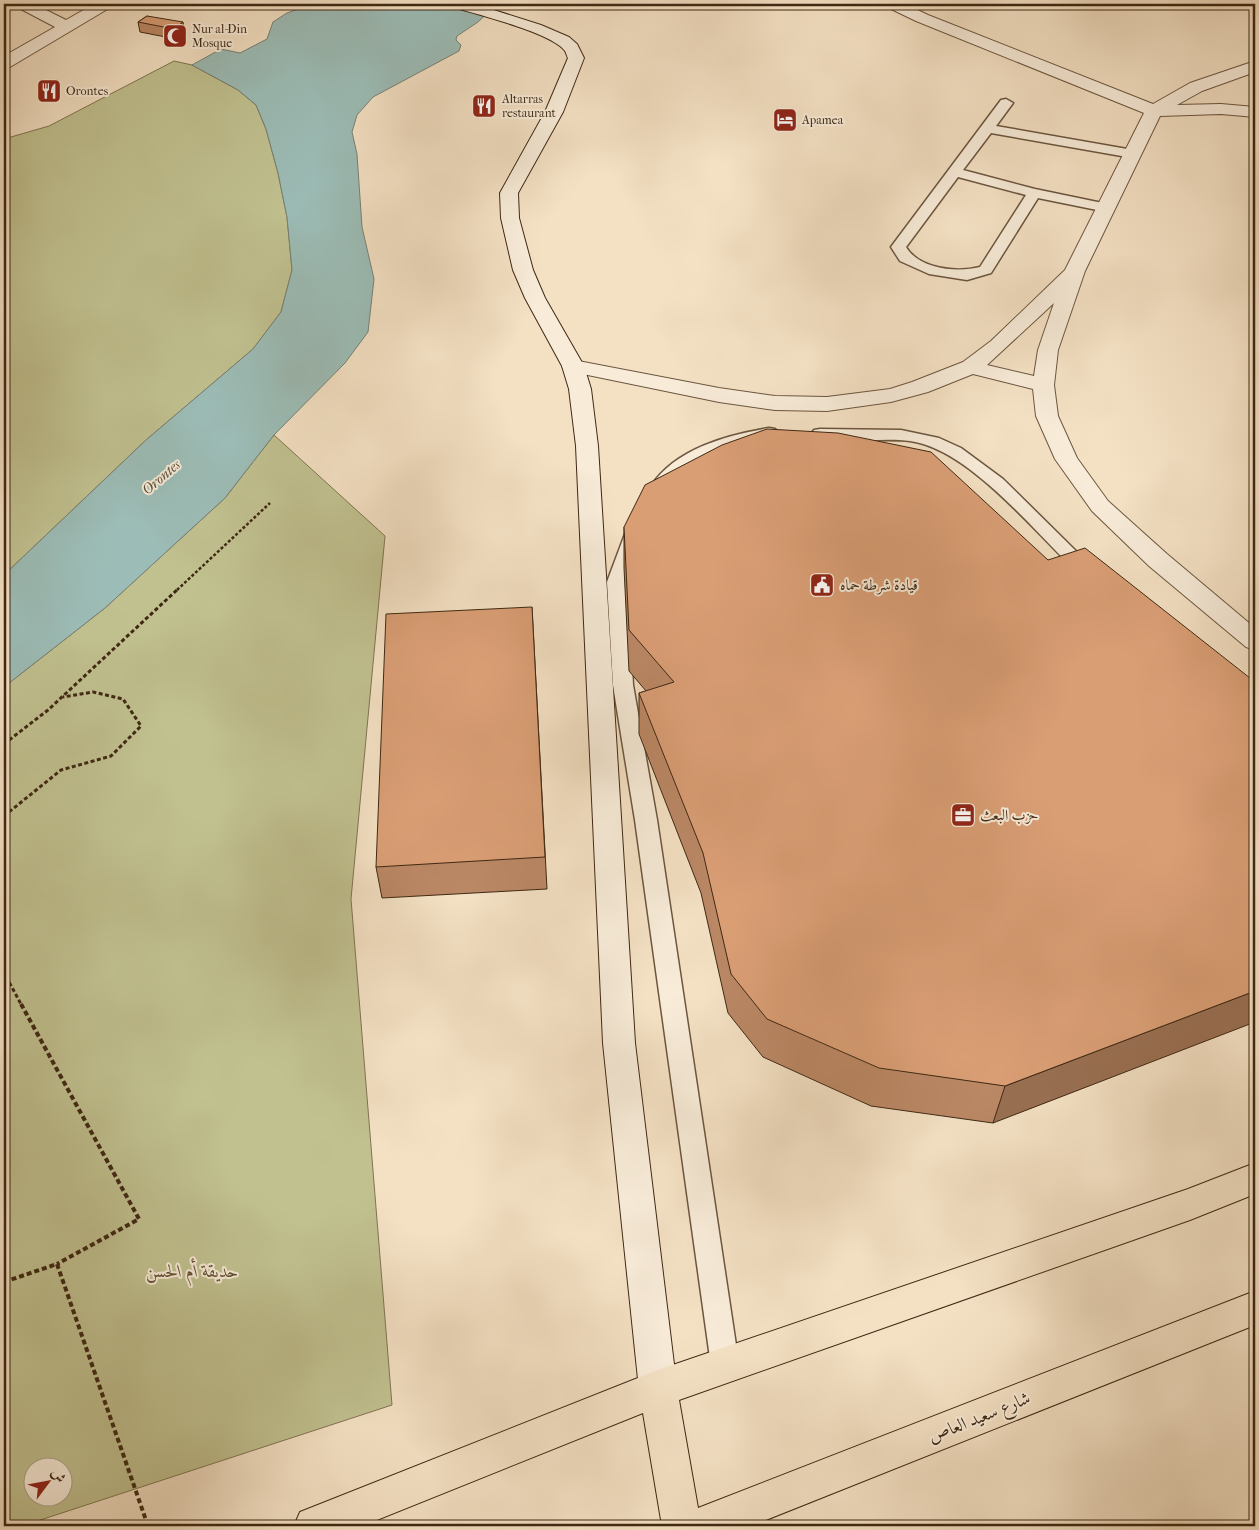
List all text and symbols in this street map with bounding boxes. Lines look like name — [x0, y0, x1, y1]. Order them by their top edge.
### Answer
place label: Nur al-Din Mosque — [192, 22, 247, 50]
mosque icon: Nur al-Din Mosque — [162, 23, 188, 49]
restaurant icon: Orontes — [36, 78, 62, 104]
place label: Orontes — [66, 84, 109, 98]
place label: Altarras restaurant — [501, 92, 557, 120]
restaurant icon: Altarras restaurant — [471, 93, 497, 119]
hotel icon: Apamea — [772, 107, 798, 133]
place label: Apamea — [801, 113, 844, 127]
water label: Orontes — [139, 456, 184, 498]
public building icon: قيادة شرطة حماه — [809, 572, 835, 598]
place label: قيادة شرطة حماه — [840, 576, 918, 595]
office icon: حزب البعث — [950, 802, 976, 828]
place label: حزب البعث — [980, 806, 1039, 824]
park label: حديقة أم الحسن — [145, 1258, 239, 1287]
street label: شارع سعيد العاص — [925, 1387, 1035, 1451]
north arrow — [22, 1458, 72, 1508]
text: ش — [48, 1465, 70, 1486]

